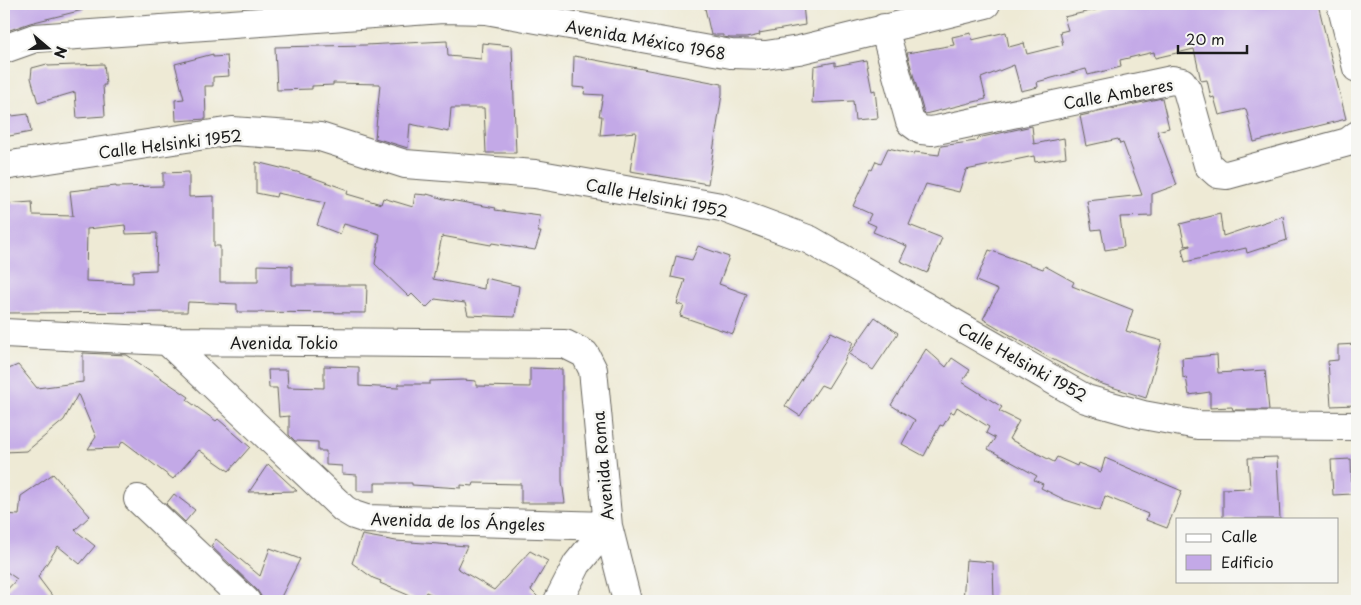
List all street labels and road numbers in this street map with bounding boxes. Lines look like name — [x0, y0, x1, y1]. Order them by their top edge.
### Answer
street label: Avenida México 1968 — [564, 13, 728, 65]
street label: Calle Amberes — [1061, 72, 1175, 114]
street label: Calle Helsinki 1952 — [97, 122, 243, 164]
street label: Calle Helsinki 1952 — [584, 171, 730, 223]
street label: Calle Helsinki 1952 — [954, 315, 1092, 407]
street label: Avenida Tokio — [230, 330, 338, 354]
street label: Avenida Roma — [585, 410, 619, 521]
street label: Avenida de los Ángeles — [370, 506, 546, 536]

